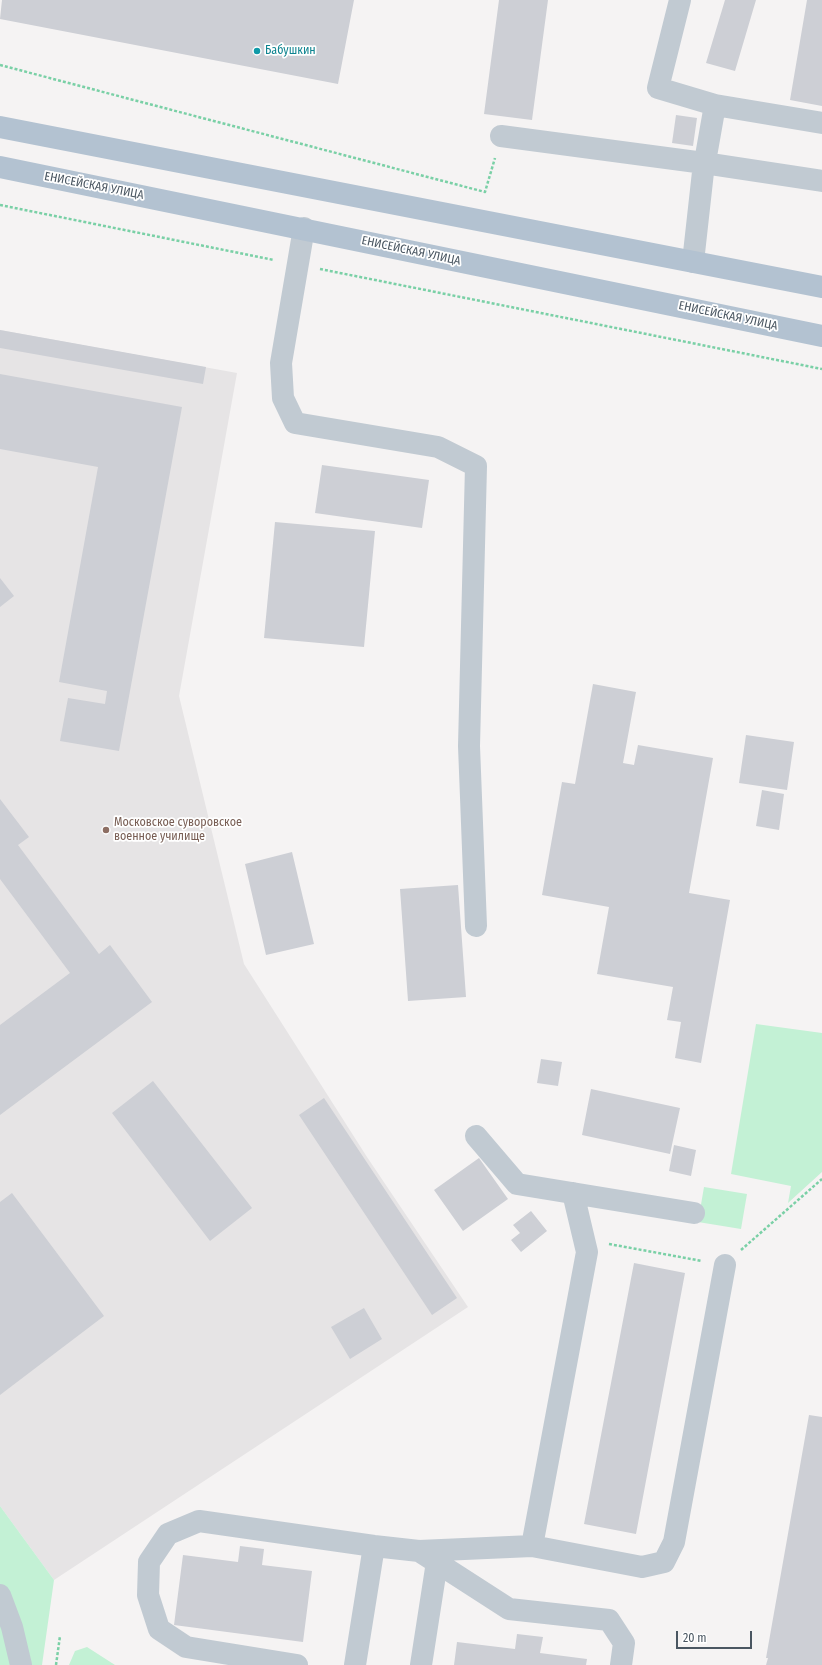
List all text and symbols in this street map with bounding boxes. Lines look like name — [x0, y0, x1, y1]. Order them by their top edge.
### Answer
place label: Бабушкин — [265, 44, 316, 58]
marker: Бабушкин — [252, 46, 262, 56]
street label: ЕНИСЕЙСКАЯ УЛИЦА — [43, 169, 145, 203]
street label: ЕНИСЕЙСКАЯ УЛИЦА — [360, 233, 462, 269]
street label: ЕНИСЕЙСКАЯ УЛИЦА — [677, 298, 779, 334]
place label: Московское суворовское военное училище — [114, 816, 242, 844]
marker: Московское суворовское военное училище — [101, 825, 111, 835]
scale bar — [678, 1623, 754, 1649]
text: 20 m — [683, 1631, 707, 1645]

